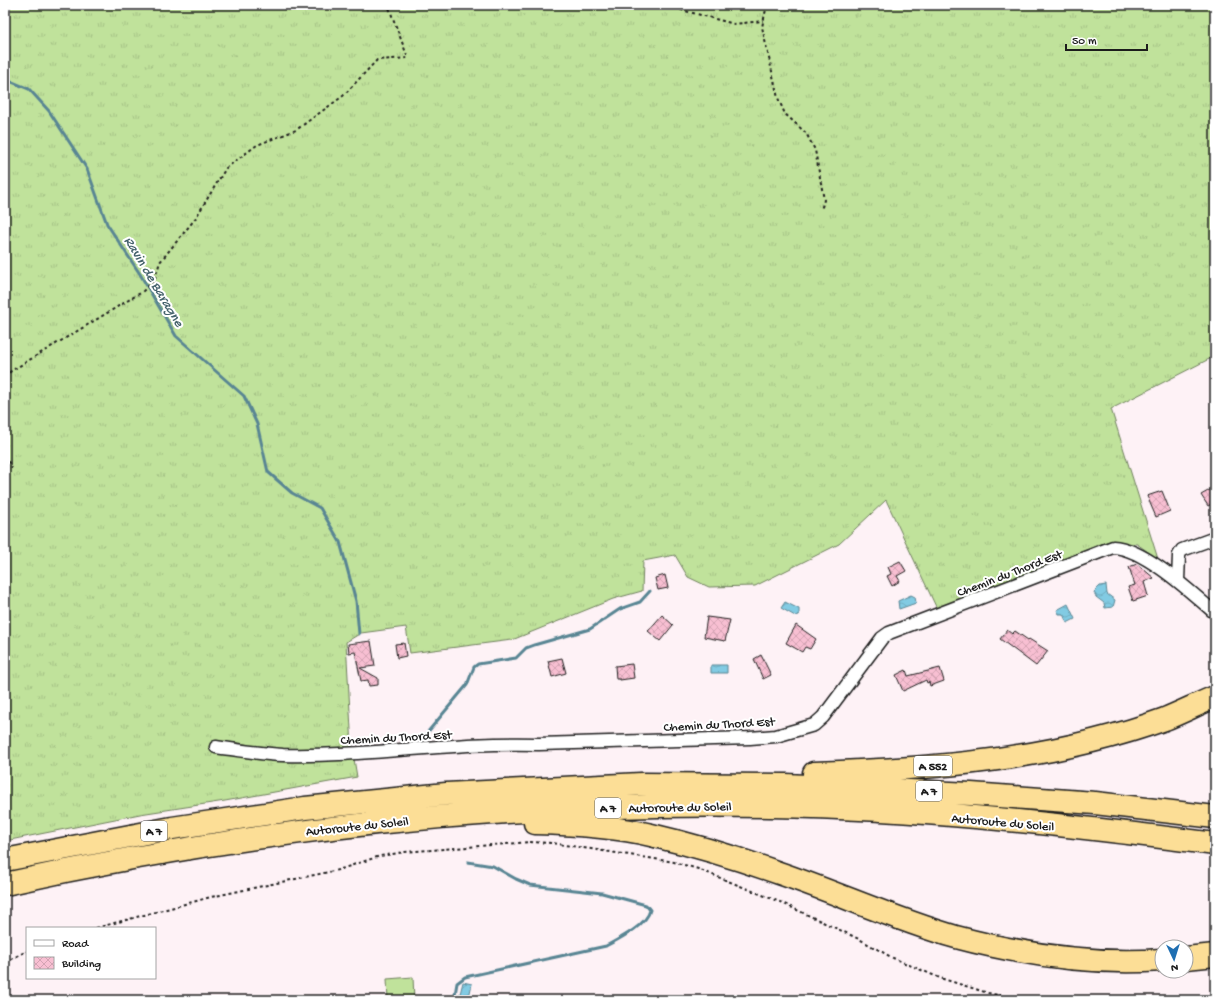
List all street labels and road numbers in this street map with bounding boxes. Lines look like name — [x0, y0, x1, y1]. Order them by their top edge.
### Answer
street label: Chemin du Thord Est — [955, 547, 1066, 601]
street label: Chemin du Thord Est — [663, 715, 777, 736]
street label: Chemin du Thord Est — [340, 728, 454, 749]
road number: A 552 — [914, 756, 952, 776]
road number: A 7 — [916, 781, 942, 801]
road number: A 7 — [595, 798, 621, 818]
street label: Autoroute du Soleil — [628, 800, 732, 817]
street label: Autoroute du Soleil — [951, 812, 1055, 835]
street label: Autoroute du Soleil — [305, 815, 409, 840]
road number: A 7 — [141, 821, 167, 841]

